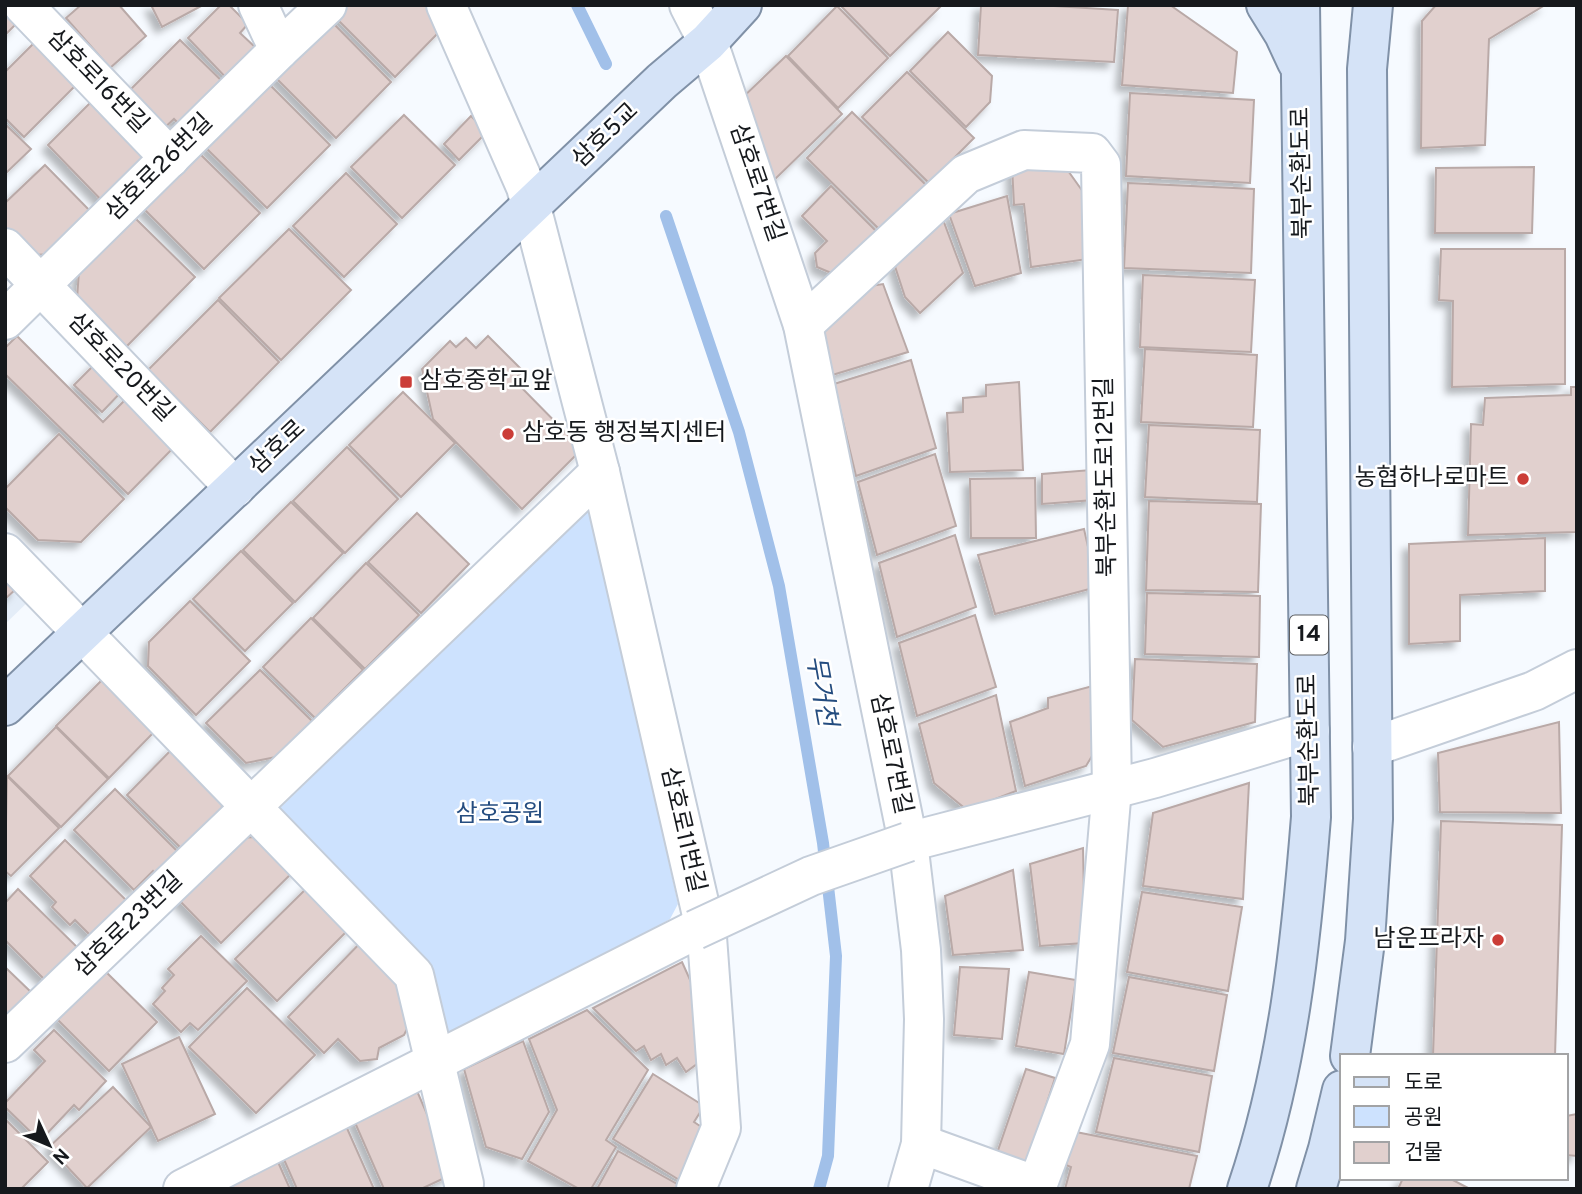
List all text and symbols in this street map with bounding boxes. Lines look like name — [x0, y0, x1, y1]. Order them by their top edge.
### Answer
street label: 삼호로16번길 — [40, 23, 154, 141]
street label: 삼호5교 — [566, 97, 646, 175]
street label: 북부순환도로 — [1287, 107, 1319, 239]
street label: 삼호로26번길 — [100, 108, 220, 228]
street label: 삼호로7번길 — [722, 120, 790, 246]
street label: 삼호로20번길 — [60, 307, 180, 429]
place label: 삼호중학교앞 — [420, 367, 552, 397]
marker: 삼호중학교앞 — [398, 374, 414, 390]
street label: 북부순환도로12번길 — [1090, 377, 1124, 577]
street label: 삼호로 — [244, 414, 312, 482]
place label: 삼호동 행정복지센터 — [522, 419, 726, 449]
marker: 삼호동 행정복지센터 — [500, 426, 516, 442]
place label: 농협하나로마트 — [1354, 464, 1509, 494]
marker: 농협하나로마트 — [1515, 471, 1531, 487]
road number: 14 — [1290, 615, 1328, 654]
water label: 무거천 — [798, 653, 843, 732]
street label: 북부순환도로 — [1294, 674, 1326, 806]
street label: 삼호로7번길 — [863, 691, 917, 817]
street label: 삼호로11번길 — [653, 764, 711, 896]
park label: 삼호공원 — [456, 800, 544, 830]
street label: 삼호로23번길 — [68, 866, 190, 984]
place label: 남운프라자 — [1374, 925, 1484, 955]
marker: 남운프라자 — [1490, 932, 1506, 948]
legend — [1340, 1054, 1568, 1180]
text: 도로 — [1404, 1070, 1443, 1097]
text: 공원 — [1404, 1105, 1443, 1132]
north arrow — [14, 1110, 84, 1180]
text: 건물 — [1404, 1140, 1443, 1167]
text: N — [46, 1142, 73, 1169]

